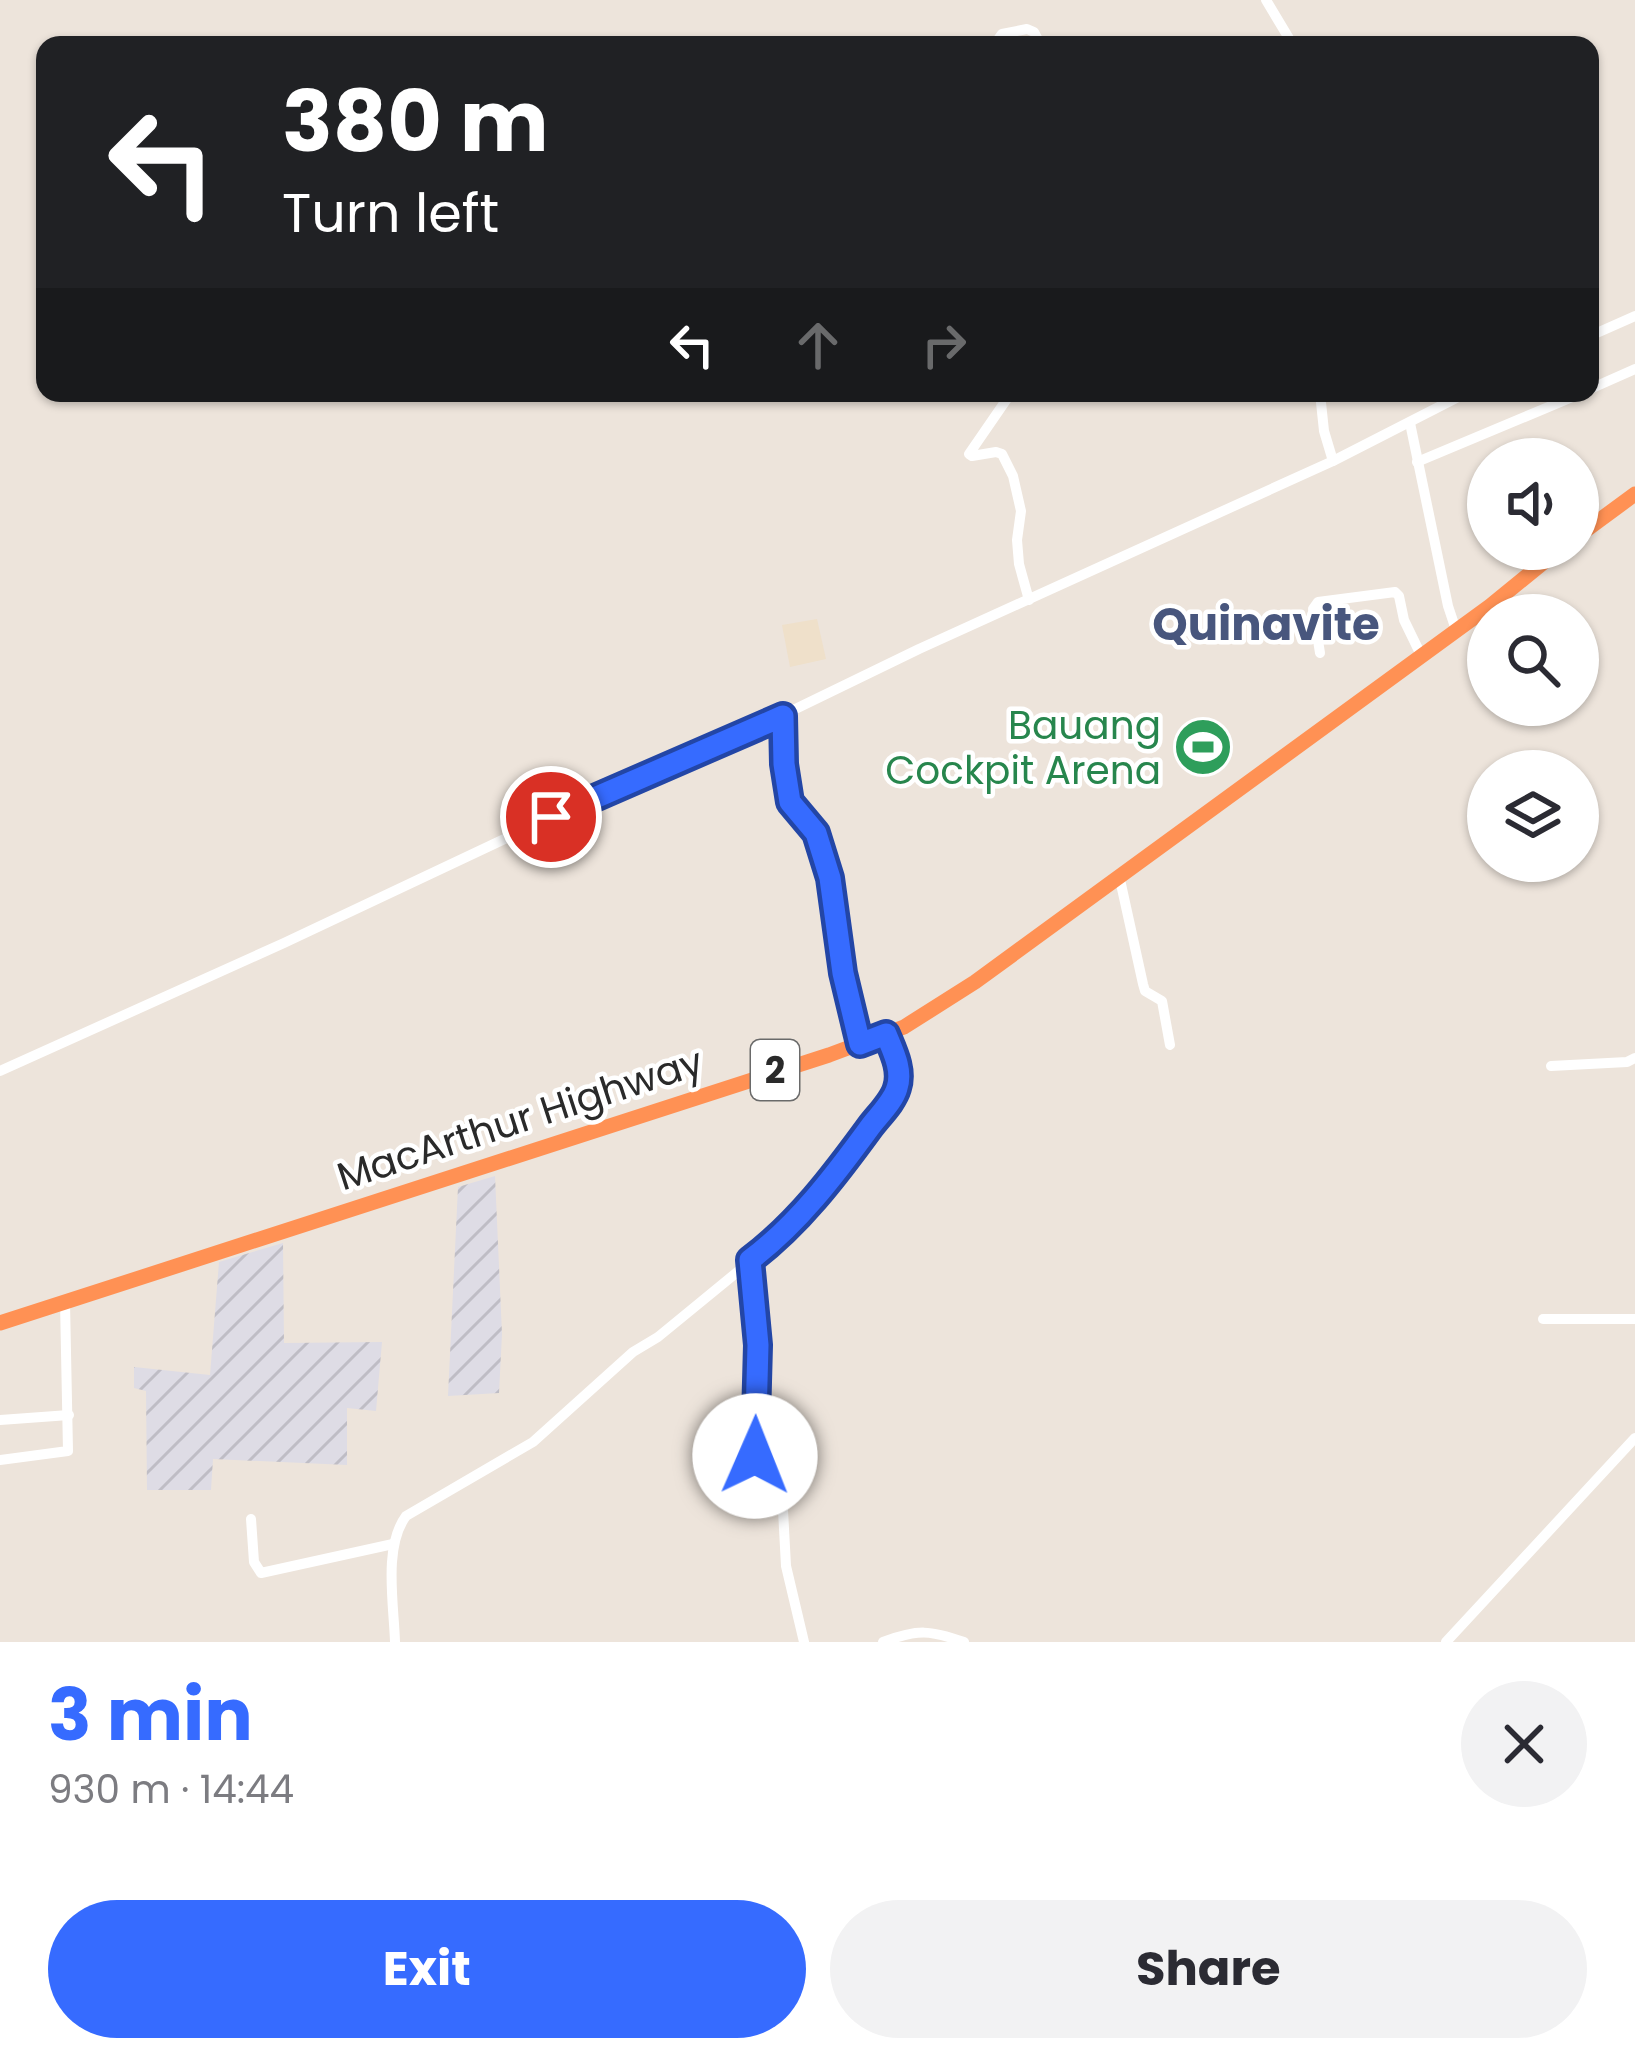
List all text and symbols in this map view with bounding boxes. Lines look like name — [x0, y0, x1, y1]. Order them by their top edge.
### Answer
text: 380 m — [282, 63, 549, 180]
icon: left — [84, 84, 240, 240]
text: Turn left — [282, 175, 499, 251]
icon: left — [659, 312, 725, 378]
icon: ahead — [785, 312, 851, 378]
icon: right — [911, 312, 977, 378]
map controls — [1467, 438, 1599, 882]
button: sound — [1467, 438, 1599, 570]
district label: Quinavite — [1152, 593, 1380, 656]
button: search — [1467, 594, 1599, 726]
place label: Bauang Cockpit Arena — [885, 698, 1161, 798]
sports icon: Bauang Cockpit Arena — [1172, 716, 1234, 778]
button: layers — [1467, 750, 1599, 882]
pin — [500, 766, 602, 868]
icon: arrive — [518, 784, 584, 850]
street label: MacArthur Highway — [330, 1034, 710, 1204]
road number: 2 — [751, 1040, 799, 1100]
position arrow — [692, 1393, 818, 1519]
text: 3 min — [48, 1664, 253, 1765]
button: close — [1461, 1681, 1587, 1807]
text: 930 m · 14:44 — [48, 1762, 294, 1817]
button: Exit — [48, 1900, 806, 2038]
button: Share — [830, 1900, 1587, 2038]

